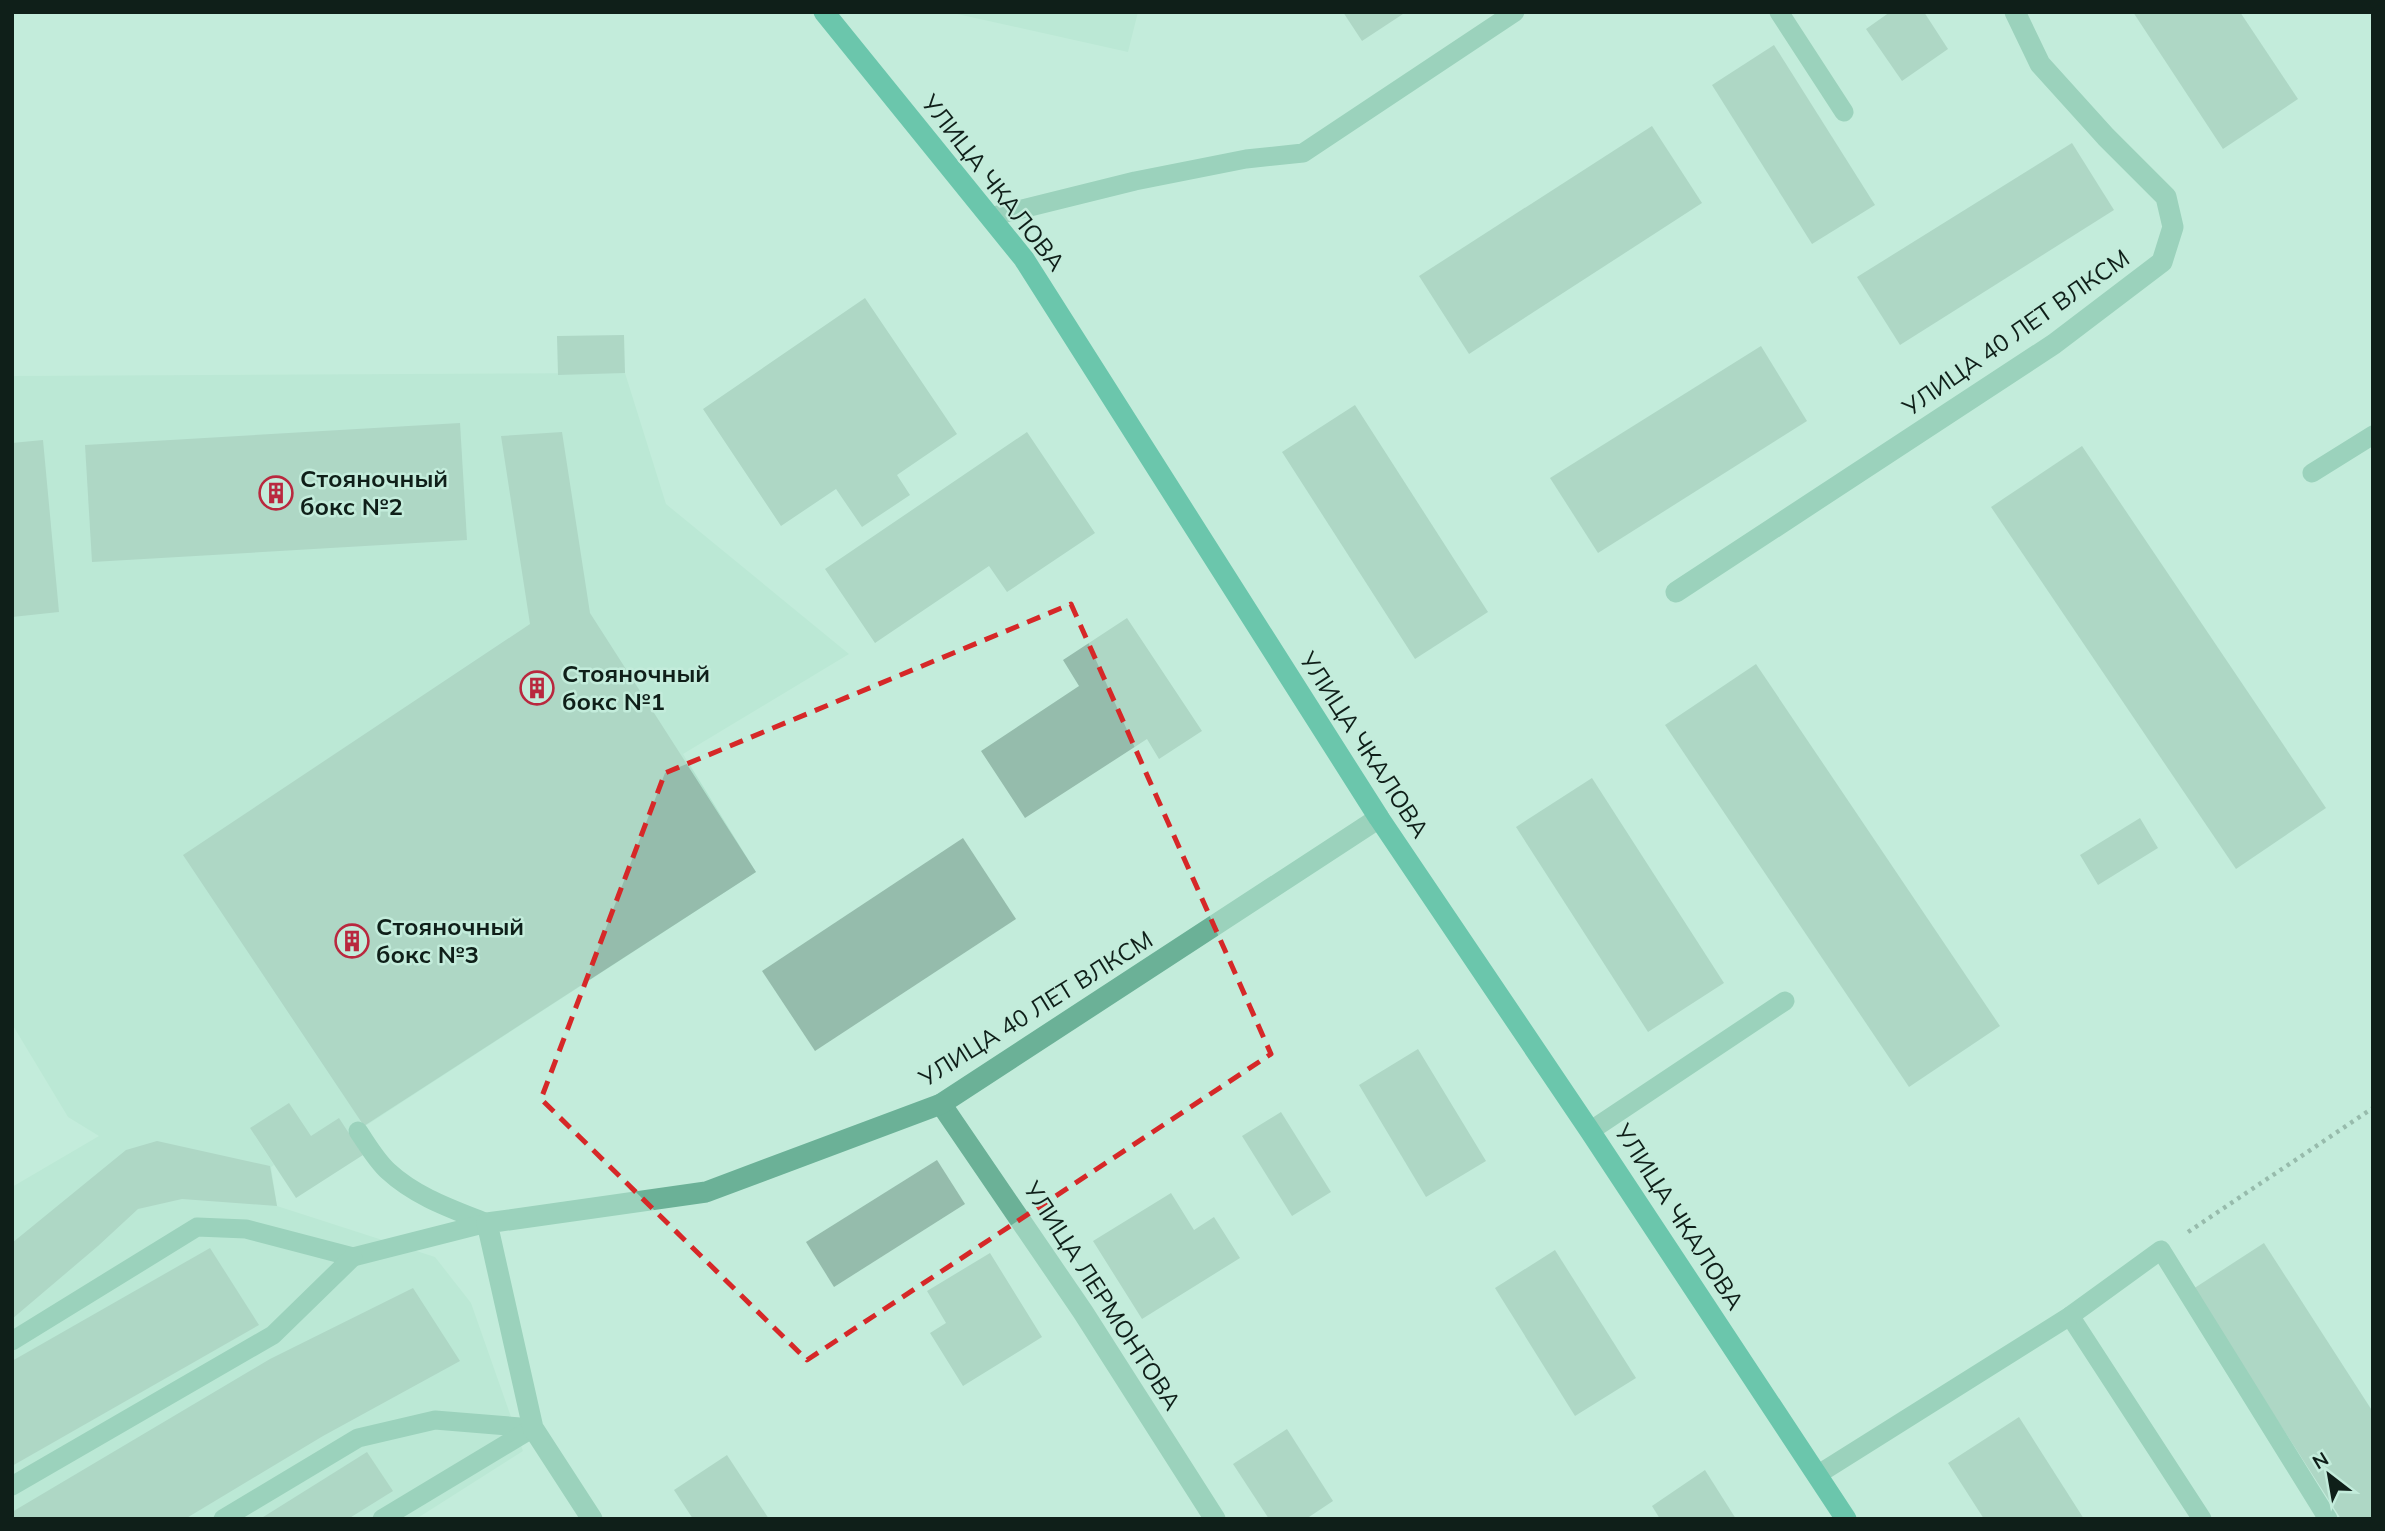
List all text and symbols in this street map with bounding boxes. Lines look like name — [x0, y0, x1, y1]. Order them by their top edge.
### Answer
street label: УЛИЦА ЧКАЛОВА — [915, 87, 1072, 277]
street label: УЛИЦА 40 ЛЕТ ВЛКСМ — [1895, 242, 2135, 423]
place label: Стояночный бокс №2 — [300, 463, 448, 521]
building icon: Стояночный бокс №2 — [257, 474, 295, 512]
street label: УЛИЦА ЧКАЛОВА — [1293, 645, 1436, 843]
place label: Стояночный бокс №1 — [562, 658, 710, 716]
building icon: Стояночный бокс №1 — [518, 669, 556, 707]
place label: Стояночный бокс №3 — [376, 911, 524, 969]
building icon: Стояночный бокс №3 — [333, 922, 371, 960]
street label: УЛИЦА 40 ЛЕТ ВЛКСМ — [912, 924, 1158, 1093]
street label: УЛИЦА ЧКАЛОВА — [1608, 1117, 1751, 1315]
street label: УЛИЦА ЛЕРМОНТОВА — [1017, 1175, 1188, 1416]
north arrow — [2294, 1440, 2364, 1510]
text: N — [2308, 1446, 2333, 1474]

